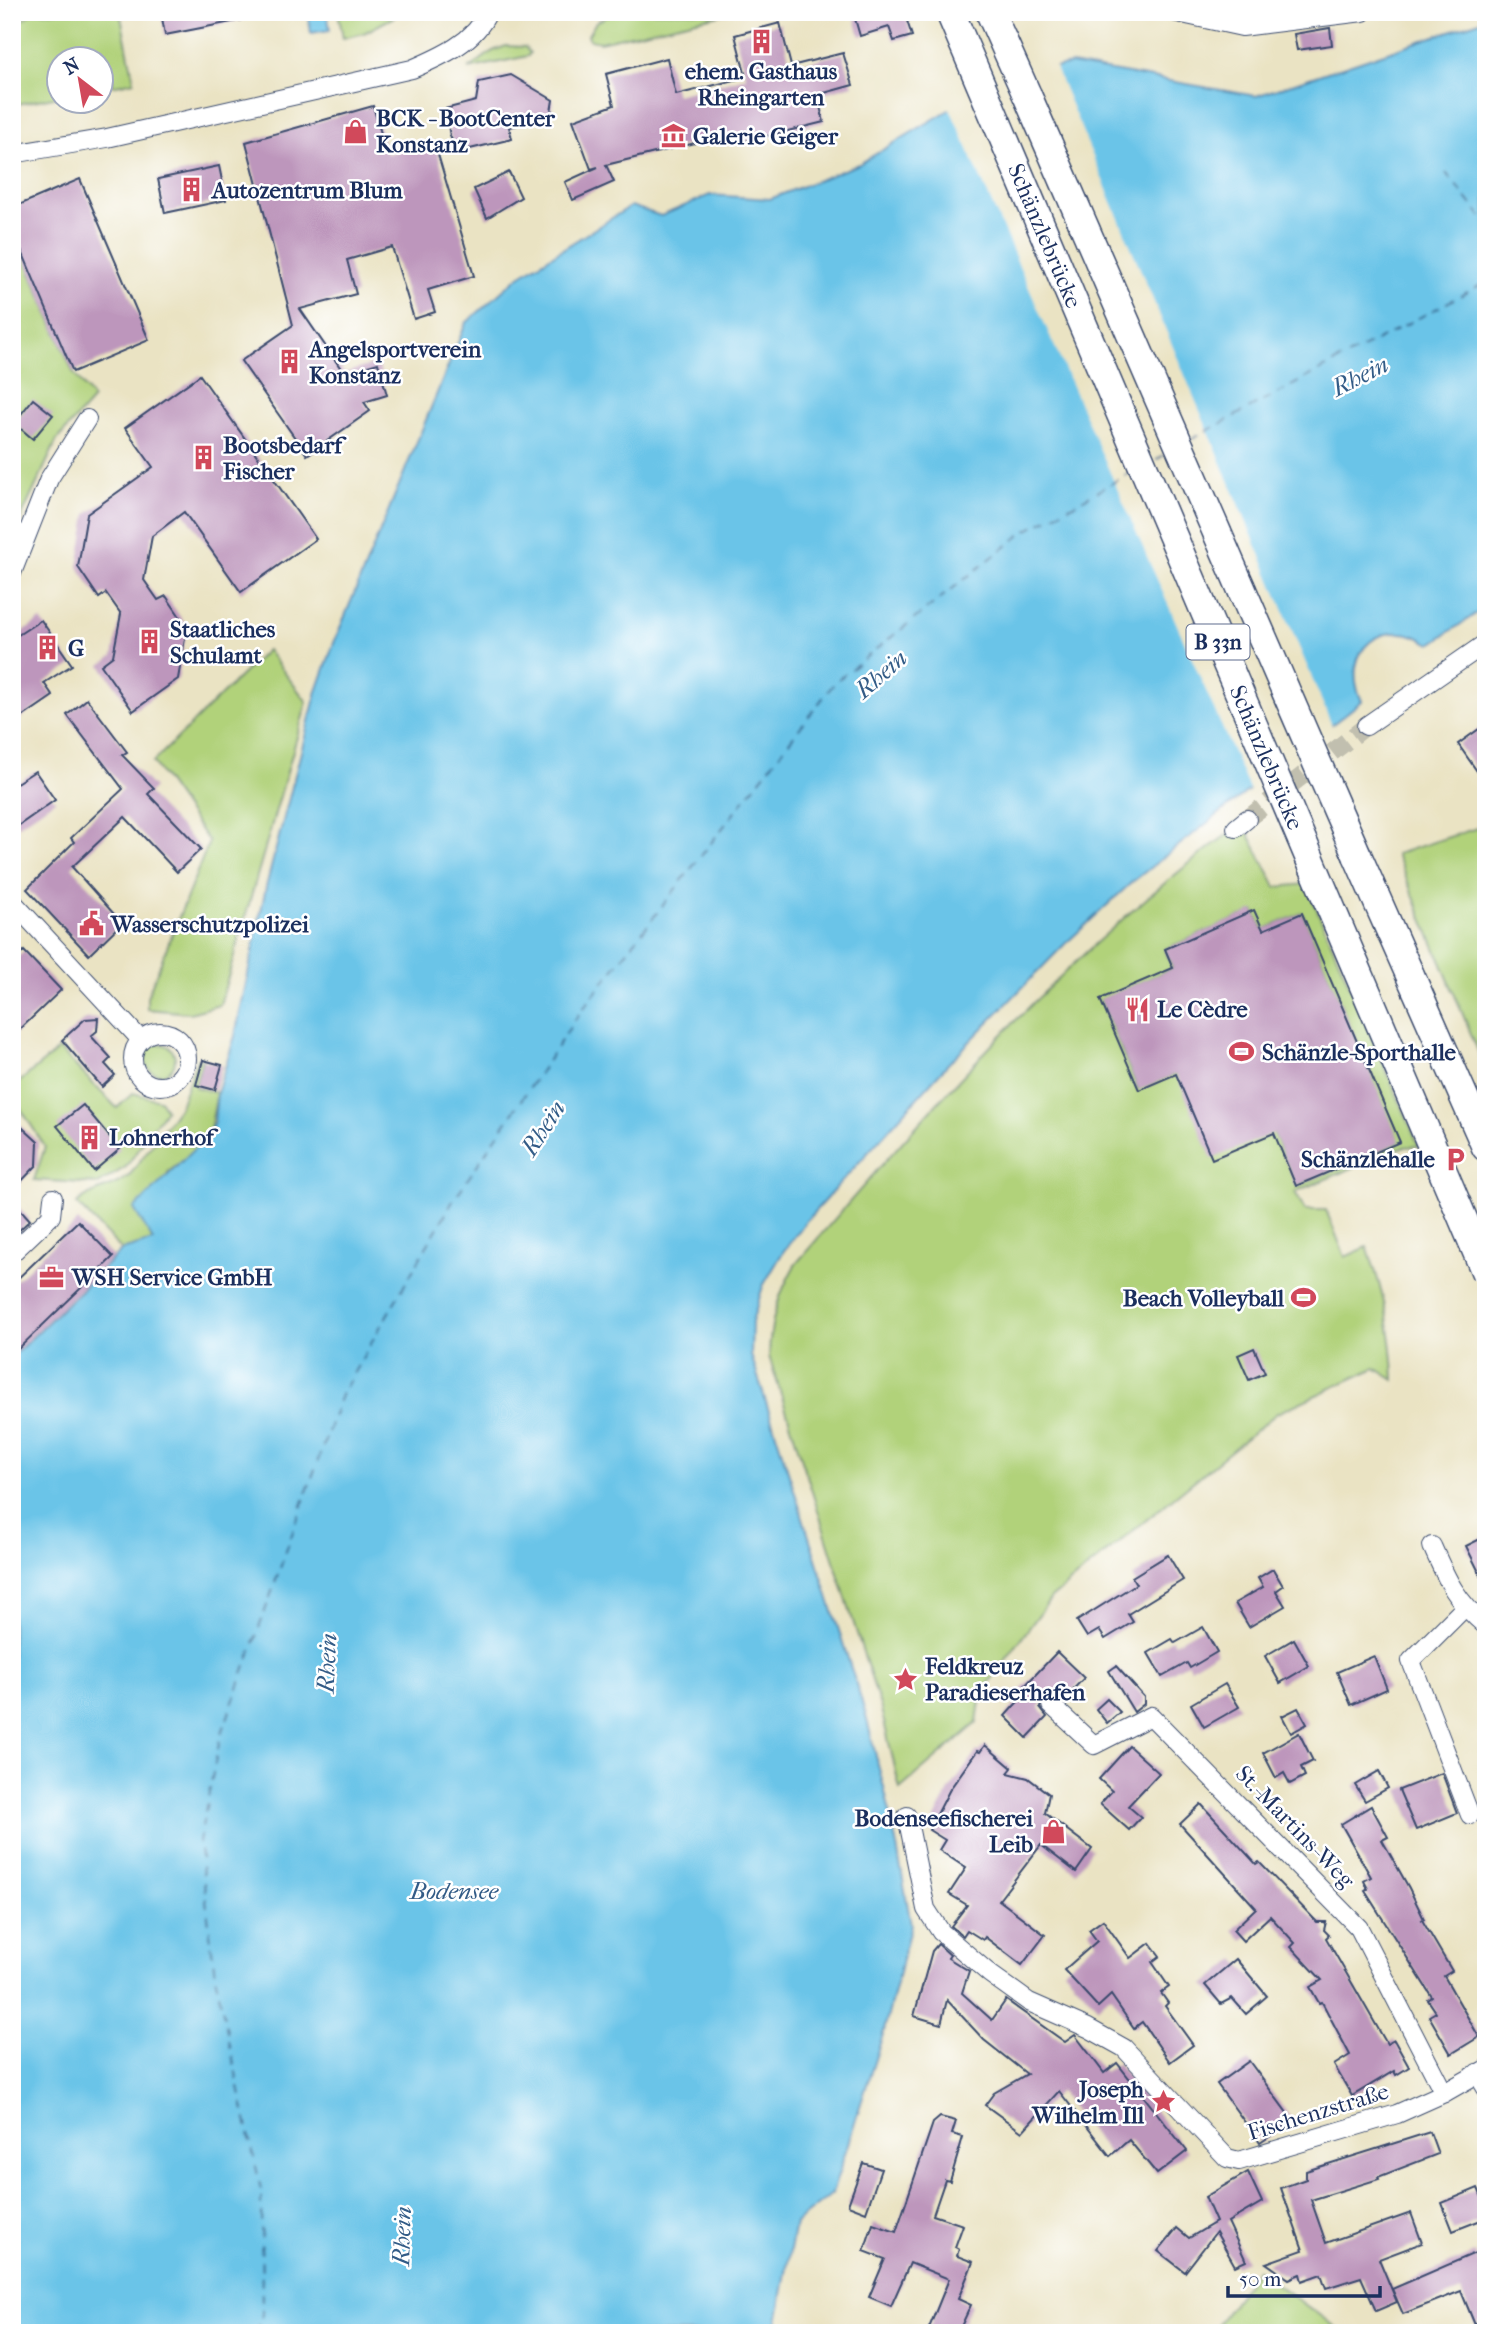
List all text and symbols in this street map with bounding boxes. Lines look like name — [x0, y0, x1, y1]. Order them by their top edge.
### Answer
building icon: ehem. Gasthaus Rheingarten — [747, 27, 775, 55]
north arrow — [46, 46, 116, 116]
text: N — [60, 53, 84, 79]
place label: ehem. Gasthaus Rheingarten — [685, 58, 838, 111]
place label: BCK - BootCenter Konstanz — [376, 105, 556, 158]
shop icon: BCK - BootCenter Konstanz — [342, 117, 370, 145]
museum icon: Galerie Geiger — [659, 122, 687, 150]
place label: Galerie Geiger — [693, 123, 839, 150]
street label: Schänzlebrücke — [1002, 159, 1088, 312]
building icon: Autozentrum Blum — [178, 176, 206, 204]
place label: Autozentrum Blum — [210, 177, 403, 204]
place label: Angelsportverein Konstanz — [307, 336, 482, 389]
building icon: Angelsportverein Konstanz — [275, 348, 303, 376]
water label: Rhein — [1325, 350, 1393, 403]
place label: Bootsbedarf Fischer — [222, 432, 347, 485]
building icon: Bootsbedarf Fischer — [189, 444, 217, 472]
place label: Staatliches Schulamt — [170, 616, 276, 669]
road number: B 33n — [1186, 624, 1250, 660]
building icon: Staatliches Schulamt — [136, 628, 164, 656]
building icon: G — [34, 634, 62, 662]
place label: G — [68, 635, 84, 662]
water label: Rhein — [848, 644, 913, 705]
street label: Schänzlebrücke — [1224, 681, 1309, 834]
public building icon: Wasserschutzpolizei — [77, 910, 105, 938]
place label: Wasserschutzpolizei — [110, 911, 309, 938]
restaurant icon: Le Cèdre — [1123, 995, 1151, 1023]
place label: Le Cèdre — [1157, 996, 1248, 1023]
sports icon: Schänzle-Sporthalle — [1228, 1038, 1256, 1066]
place label: Schänzle-Sporthalle — [1262, 1039, 1457, 1066]
water label: Rhein — [514, 1095, 571, 1162]
building icon: Lohnerhof — [75, 1123, 103, 1151]
place label: Lohnerhof — [109, 1124, 219, 1151]
parking icon: Schänzlehalle — [1441, 1145, 1469, 1173]
place label: Schänzlehalle — [1301, 1146, 1436, 1173]
office icon: WSH Service GmbH — [38, 1263, 66, 1291]
place label: WSH Service GmbH — [71, 1264, 272, 1291]
sports icon: Beach Volleyball — [1290, 1284, 1318, 1312]
place label: Beach Volleyball — [1123, 1285, 1285, 1312]
water label: Rhein — [311, 1632, 343, 1696]
place label: Feldkreuz Paradieserhafen — [924, 1653, 1086, 1706]
place icon: Feldkreuz Paradieserhafen — [891, 1665, 919, 1693]
street label: St.-Martins-Weg — [1230, 1760, 1361, 1894]
place label: Bodenseefischerei Leib — [855, 1805, 1033, 1858]
shop icon: Bodenseefischerei Leib — [1039, 1817, 1067, 1845]
water label: Bodensee — [408, 1877, 499, 1905]
place label: Joseph Wilhelm Ill — [1031, 2076, 1145, 2129]
street label: Fischenzstraße — [1244, 2078, 1392, 2146]
place icon: Joseph Wilhelm Ill — [1150, 2088, 1178, 2116]
water label: Rhein — [387, 2206, 417, 2268]
scale bar — [1228, 2254, 1381, 2298]
text: 50 m — [1239, 2267, 1282, 2291]

